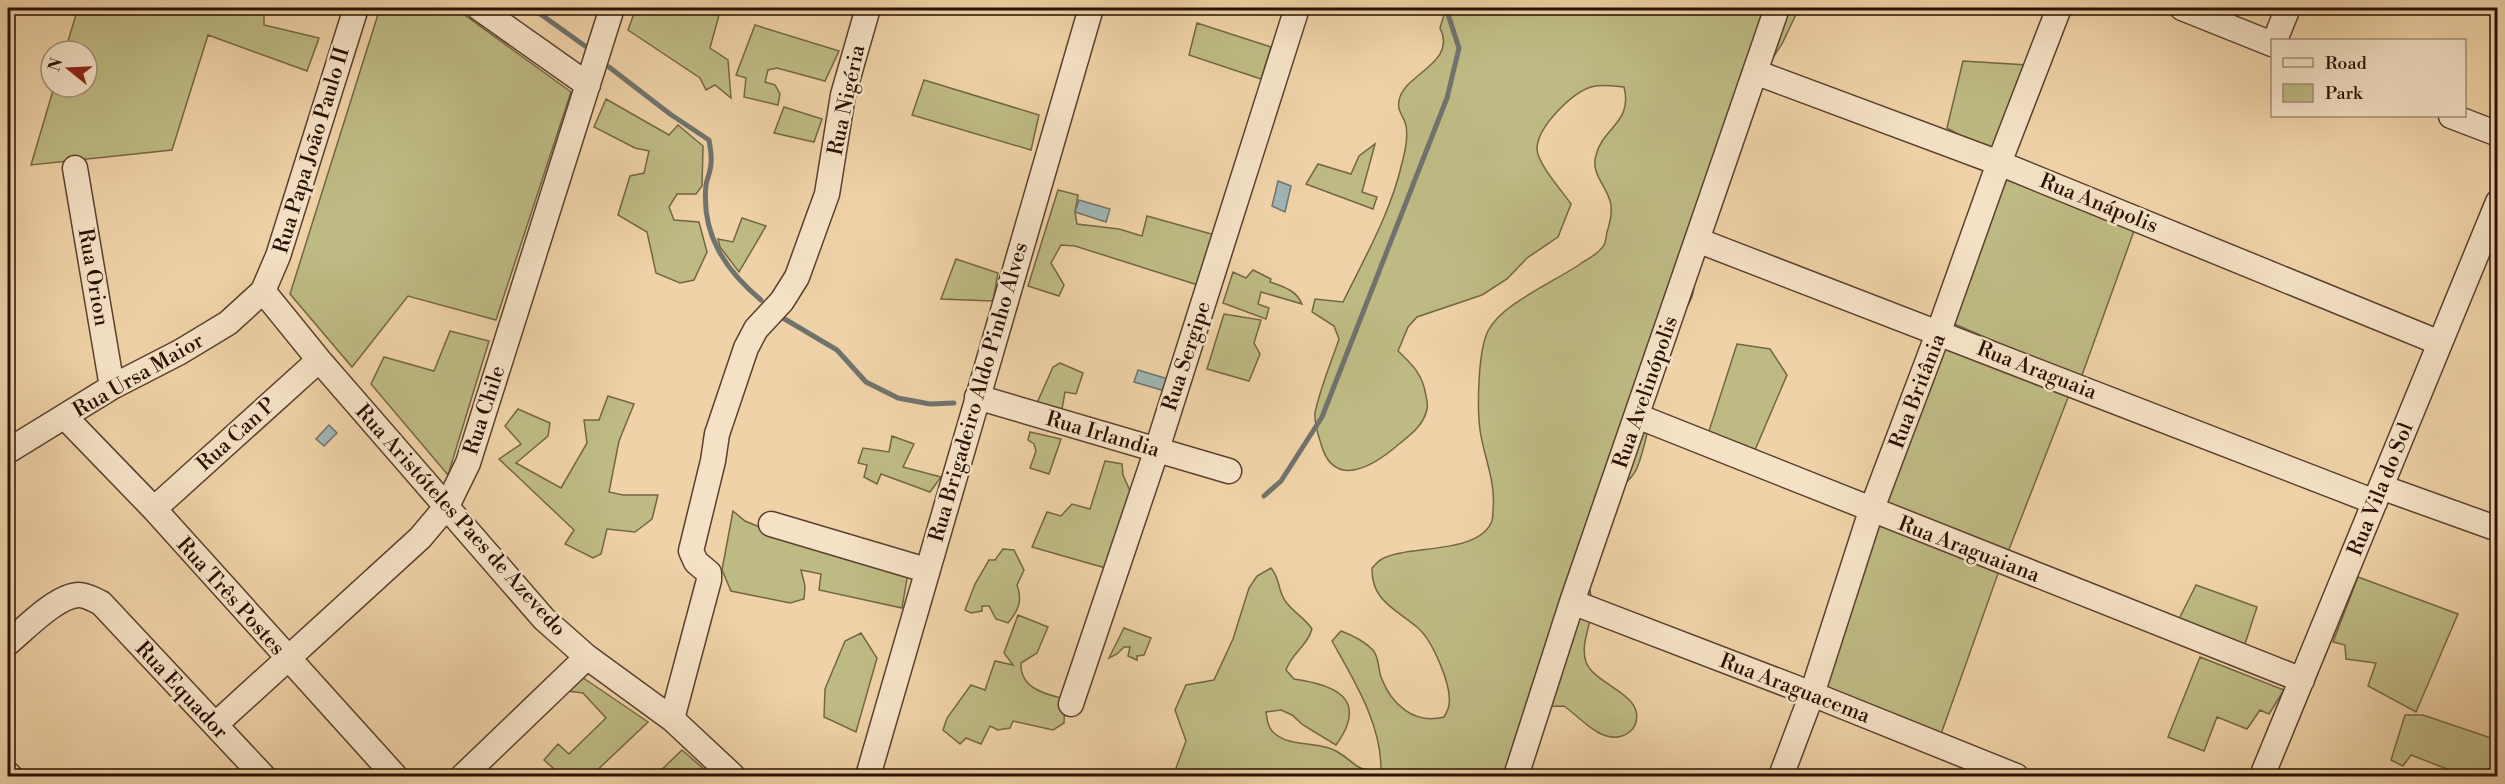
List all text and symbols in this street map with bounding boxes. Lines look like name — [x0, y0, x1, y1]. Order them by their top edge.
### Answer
north arrow — [39, 39, 99, 99]
legend — [2271, 39, 2466, 117]
street label: Rua Nigéria — [823, 42, 871, 158]
street label: Rua Papa João Paulo II — [268, 44, 356, 256]
text: Road — [2325, 52, 2368, 75]
text: N — [44, 55, 67, 74]
text: Park — [2325, 82, 2364, 105]
street label: Rua Anápolis — [2036, 168, 2162, 239]
street label: Rua Orion — [72, 226, 114, 328]
street label: Rua Brigadeiro Aldo Pinho Alves — [924, 240, 1034, 545]
street label: Rua Sergipe — [1157, 298, 1217, 414]
street label: Rua Avelinópolis — [1608, 313, 1684, 472]
street label: Rua Ursa Maior — [68, 328, 209, 424]
street label: Rua Britânia — [1884, 330, 1952, 452]
street label: Rua Araguaia — [1973, 336, 2101, 406]
street label: Rua Chile — [458, 362, 512, 458]
street label: Rua Can P — [192, 392, 282, 477]
street label: Rua Aristóteles Paes de Azevedo — [349, 399, 571, 642]
street label: Rua Irlandia — [1043, 406, 1163, 464]
street label: Rua Vila do Sol — [2342, 419, 2419, 560]
street label: Rua Araguaiana — [1894, 511, 2043, 589]
street label: Rua Três Postes — [171, 532, 290, 661]
street label: Rua Equador — [129, 636, 233, 745]
street label: Rua Araguacema — [1716, 648, 1874, 730]

